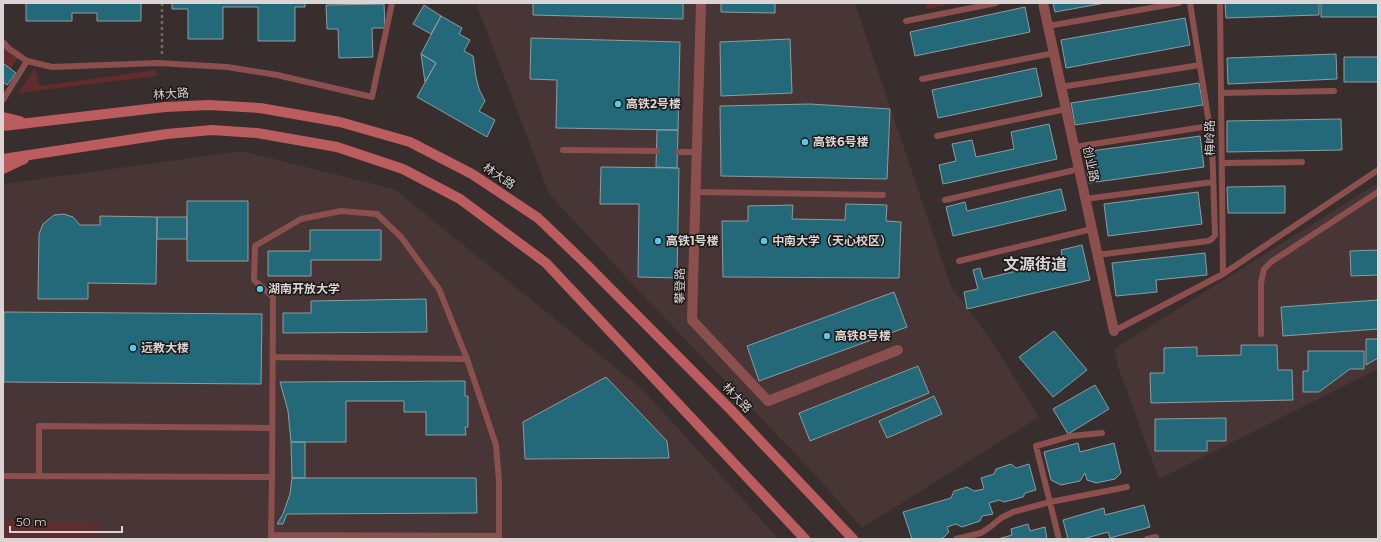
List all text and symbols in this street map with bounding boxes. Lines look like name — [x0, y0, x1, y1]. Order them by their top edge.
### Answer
street label: 林大路 — [152, 85, 189, 102]
place label: 高铁2号楼 — [626, 96, 681, 111]
marker: 高铁2号楼 — [613, 99, 623, 109]
street label: 梅岭路 — [1202, 120, 1217, 156]
place label: 高铁6号楼 — [813, 134, 869, 149]
marker: 高铁6号楼 — [800, 137, 810, 147]
street label: 创业路 — [1080, 145, 1103, 183]
street label: 林大路 — [480, 159, 518, 192]
place label: 高铁1号楼 — [666, 233, 719, 248]
place label: 中南大学（天心校区） — [772, 233, 892, 248]
marker: 高铁1号楼 — [653, 236, 663, 246]
marker: 中南大学（天心校区） — [759, 236, 769, 246]
district label: 文源街道 — [1003, 255, 1067, 274]
street label: 攀登路 — [672, 268, 687, 304]
place label: 湖南开放大学 — [268, 281, 340, 296]
marker: 湖南开放大学 — [255, 284, 265, 294]
place label: 高铁8号楼 — [835, 328, 891, 343]
marker: 高铁8号楼 — [822, 331, 832, 341]
place label: 远教大楼 — [141, 340, 189, 355]
marker: 远教大楼 — [128, 343, 138, 353]
street label: 林大路 — [719, 379, 755, 416]
scale bar — [10, 508, 122, 534]
text: 50 m — [16, 514, 47, 529]

